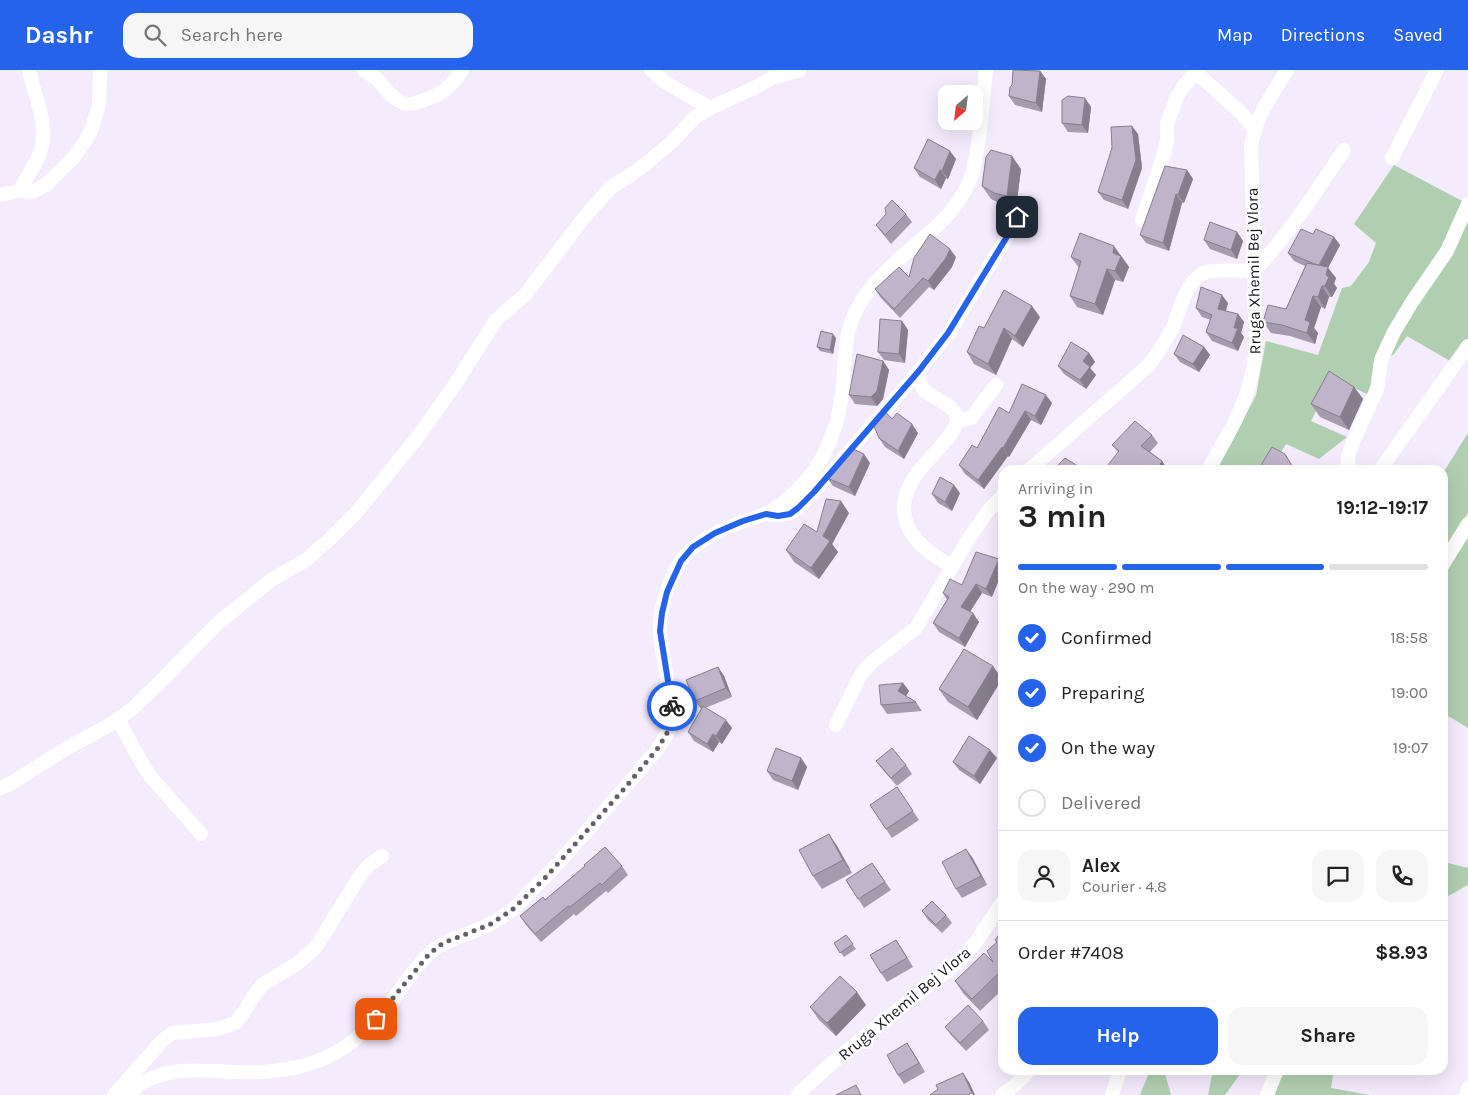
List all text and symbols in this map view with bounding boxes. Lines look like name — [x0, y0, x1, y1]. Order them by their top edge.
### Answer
search box — [123, 13, 473, 58]
text: Dashr — [25, 21, 93, 49]
icon: search — [141, 21, 169, 49]
text: Search here — [181, 24, 283, 46]
text: Map — [1217, 24, 1253, 46]
text: Directions — [1281, 24, 1365, 46]
text: Saved — [1393, 24, 1443, 46]
north arrow — [938, 85, 982, 130]
map controls — [938, 85, 983, 130]
street label: Rruga Xhemil Bej Vlora — [1243, 187, 1264, 355]
pin — [996, 196, 1038, 238]
icon: home — [1003, 203, 1031, 231]
text: Arriving in — [1018, 479, 1093, 498]
text: 19:12–19:17 — [1337, 497, 1428, 519]
text: 3 min — [1018, 498, 1107, 535]
text: On the way · 290 m — [1018, 578, 1155, 597]
icon: check — [1018, 624, 1046, 652]
text: Confirmed — [1061, 627, 1152, 649]
text: 18:58 — [1390, 628, 1428, 647]
icon: check — [1018, 679, 1046, 707]
courier — [647, 681, 697, 731]
text: Preparing — [1061, 682, 1144, 704]
text: 19:00 — [1391, 683, 1428, 702]
icon: bike — [658, 692, 686, 720]
icon: check — [1018, 734, 1046, 762]
text: On the way — [1061, 737, 1155, 759]
text: 19:07 — [1393, 738, 1428, 757]
text: Delivered — [1061, 792, 1141, 814]
button: person — [1018, 850, 1070, 902]
button: chat — [1312, 850, 1364, 902]
button: phone — [1376, 850, 1428, 902]
text: Alex — [1082, 855, 1120, 877]
text: Courier · 4.8 — [1082, 877, 1167, 896]
street label: Rruga Xhemil Bej Vlora — [834, 942, 974, 1064]
text: Order #7408 — [1018, 942, 1124, 964]
text: $8.93 — [1375, 942, 1428, 964]
pin — [355, 998, 397, 1040]
icon: bag — [362, 1005, 390, 1033]
button: Help — [1018, 1007, 1218, 1065]
button: Share — [1228, 1007, 1428, 1065]

